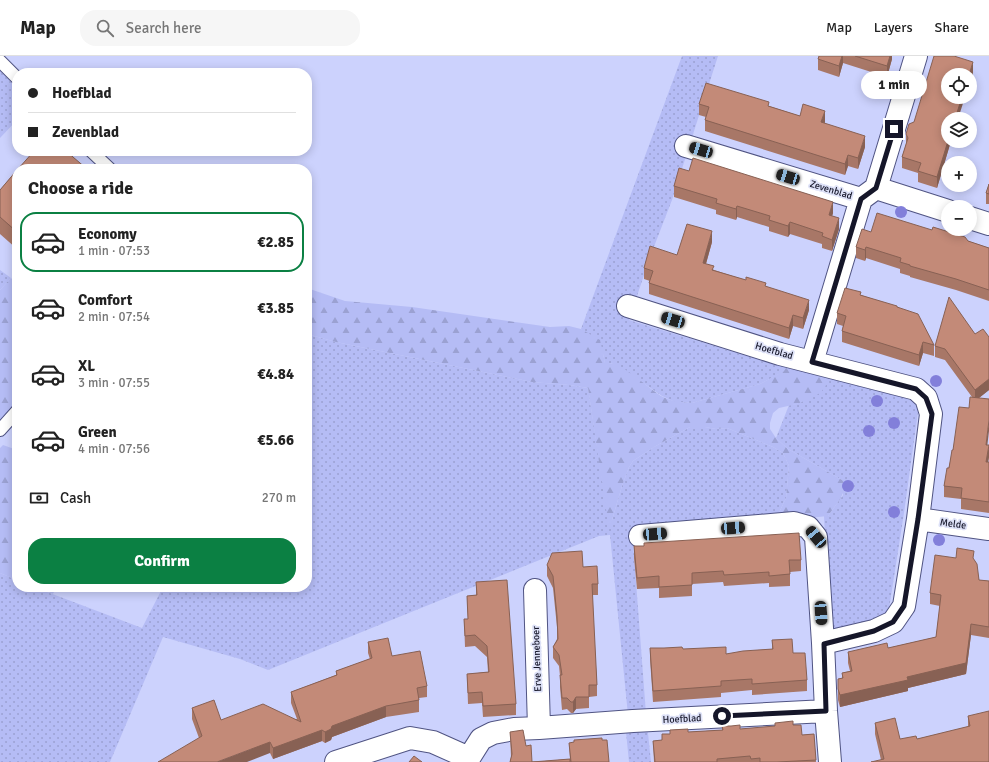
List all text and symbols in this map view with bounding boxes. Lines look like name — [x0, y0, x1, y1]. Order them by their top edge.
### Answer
search box — [80, 10, 360, 46]
text: Map — [20, 16, 56, 40]
icon: search — [94, 17, 116, 39]
text: Search here — [126, 19, 201, 37]
text: Map — [826, 19, 852, 36]
text: Layers — [874, 19, 913, 36]
text: Share — [935, 19, 969, 36]
map controls — [941, 68, 977, 236]
button: locate — [941, 68, 977, 104]
callout: 1 min — [861, 71, 927, 99]
text: 1 min — [878, 77, 910, 93]
text: Hoefblad — [52, 84, 111, 102]
button: layers — [941, 112, 977, 148]
route end — [885, 120, 903, 138]
text: Zevenblad — [52, 123, 119, 141]
car — [688, 141, 714, 159]
button: + — [941, 156, 977, 192]
car — [775, 168, 801, 186]
text: Choose a ride — [28, 177, 133, 199]
street label: Zevenblad — [808, 178, 854, 202]
button: − — [941, 200, 977, 236]
icon: car — [30, 224, 66, 260]
text: Economy — [78, 225, 137, 243]
text: €2.85 — [257, 233, 294, 251]
text: 1 min · 07:53 — [78, 243, 150, 259]
icon: car — [30, 290, 66, 326]
text: Comfort — [78, 291, 132, 309]
text: €3.85 — [257, 299, 294, 317]
text: 2 min · 07:54 — [78, 309, 150, 325]
car — [660, 311, 686, 329]
street label: Hoefblad — [754, 340, 794, 362]
icon: car — [30, 356, 66, 392]
text: XL — [78, 357, 95, 375]
text: €4.84 — [257, 365, 294, 383]
text: 3 min · 07:55 — [78, 375, 150, 391]
icon: car — [30, 422, 66, 458]
text: Green — [78, 423, 117, 441]
text: €5.66 — [257, 431, 294, 449]
text: 4 min · 07:56 — [78, 441, 150, 457]
icon: cash — [28, 487, 50, 509]
text: Cash — [60, 489, 91, 507]
text: 270 m — [262, 490, 296, 506]
street label: Melde — [939, 516, 967, 532]
car — [721, 521, 745, 535]
car — [804, 524, 828, 550]
car — [643, 527, 667, 541]
button: Confirm — [28, 538, 296, 584]
car — [814, 601, 828, 625]
street label: Erve Jenneboer — [530, 626, 544, 692]
route start — [713, 707, 731, 725]
street label: Hoefblad — [662, 712, 702, 726]

